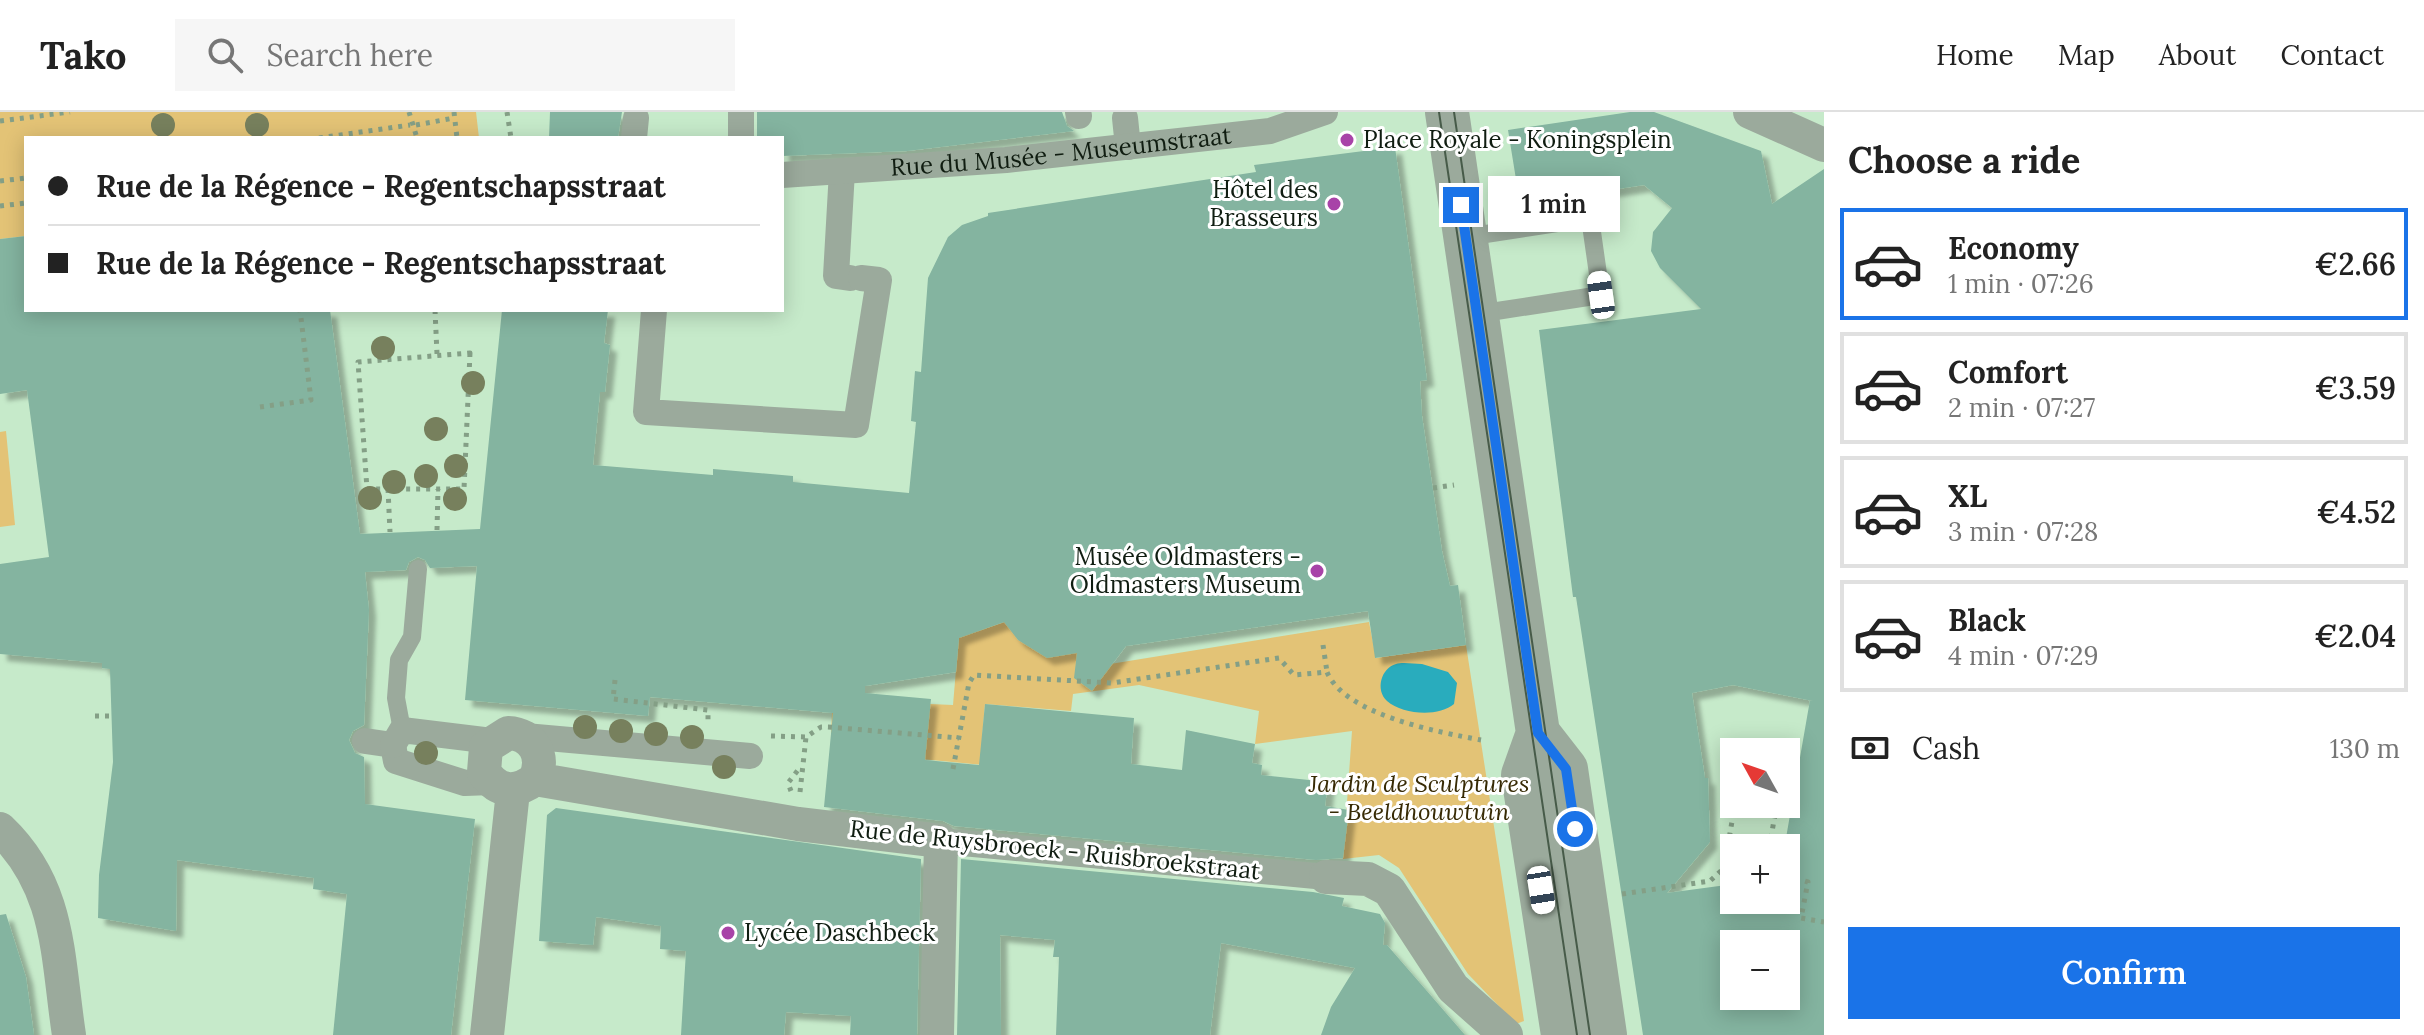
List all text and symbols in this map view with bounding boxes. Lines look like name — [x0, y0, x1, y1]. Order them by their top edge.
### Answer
search box — [175, 19, 735, 91]
text: Tako — [40, 31, 127, 79]
icon: search — [203, 33, 247, 77]
text: Search here — [267, 36, 433, 74]
text: Home — [1936, 37, 2014, 73]
text: Map — [2058, 37, 2115, 73]
text: About — [2159, 37, 2236, 73]
text: Contact — [2280, 37, 2384, 73]
street label: Rue du Musée - Museumstraat — [889, 119, 1234, 183]
place label: Place Royale - Koningsplein — [1363, 124, 1672, 155]
marker: Place Royale - Koningsplein — [1338, 131, 1356, 149]
text: Choose a ride — [1848, 137, 2080, 183]
text: Rue de la Régence - Regentschapsstraat — [96, 167, 666, 205]
place label: Hôtel des Brasseurs — [1210, 174, 1318, 233]
callout: 1 min — [1489, 177, 1621, 233]
route end — [1443, 187, 1479, 223]
text: 1 min — [1521, 187, 1587, 220]
marker: Hôtel des Brasseurs — [1325, 195, 1343, 213]
icon: car — [1852, 228, 1924, 300]
text: Economy — [1948, 229, 2079, 267]
text: Rue de la Régence - Regentschapsstraat — [96, 244, 666, 282]
text: €2.66 — [2315, 245, 2396, 283]
text: 1 min · 07:26 — [1948, 267, 2094, 300]
car — [1586, 270, 1616, 320]
icon: car — [1852, 352, 1924, 424]
text: Comfort — [1948, 353, 2068, 391]
text: €3.59 — [2315, 369, 2396, 407]
text: 2 min · 07:27 — [1948, 391, 2095, 424]
icon: car — [1852, 476, 1924, 548]
text: XL — [1948, 477, 1987, 515]
text: €4.52 — [2316, 493, 2396, 531]
text: 3 min · 07:28 — [1948, 515, 2098, 548]
place label: Musée Oldmasters - Oldmasters Museum — [1070, 541, 1301, 600]
marker: Musée Oldmasters - Oldmasters Museum — [1308, 562, 1326, 580]
icon: car — [1852, 600, 1924, 672]
text: Black — [1948, 601, 2026, 639]
text: €2.04 — [2314, 617, 2396, 655]
text: 4 min · 07:29 — [1948, 639, 2099, 672]
icon: cash — [1848, 726, 1892, 770]
text: Cash — [1912, 729, 1980, 767]
text: 130 m — [2330, 732, 2400, 765]
north arrow — [1720, 738, 1800, 818]
map controls — [1720, 738, 1800, 1010]
park label: Jardin de Sculptures - Beeldhouwtuin — [1308, 768, 1529, 827]
route start — [1557, 811, 1593, 847]
street label: Rue de Ruysbroeck - Ruisbroekstraat — [848, 813, 1262, 887]
button: + — [1720, 834, 1800, 914]
car — [1525, 864, 1557, 916]
place label: Lycée Daschbeck — [744, 917, 936, 948]
marker: Lycée Daschbeck — [719, 924, 737, 942]
button: Confirm — [1848, 927, 2400, 1019]
button: − — [1720, 930, 1800, 1010]

